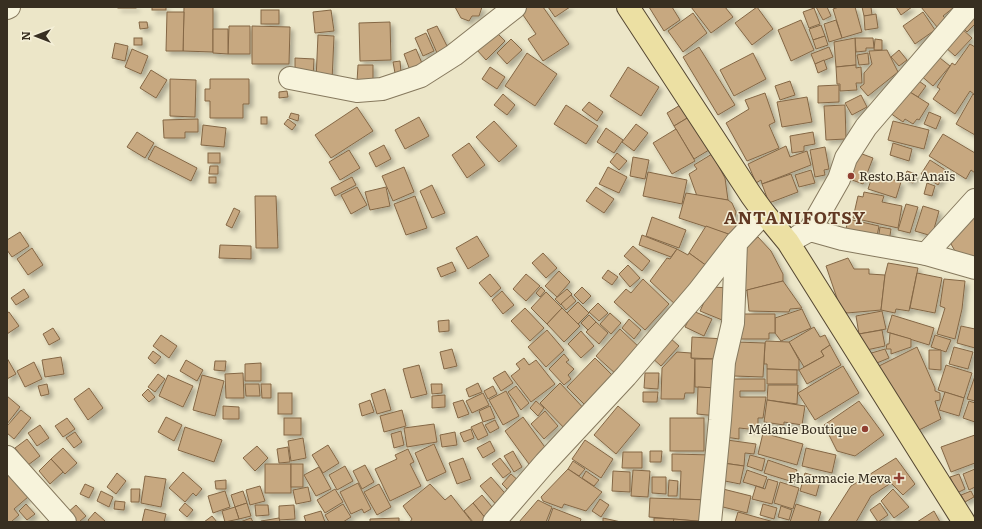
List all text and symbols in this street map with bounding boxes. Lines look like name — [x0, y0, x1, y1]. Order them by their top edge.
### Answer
north arrow — [16, 16, 56, 56]
text: N — [17, 31, 33, 41]
place label: Resto Bar Anaïs — [859, 166, 955, 185]
marker: Resto Bar Anaïs — [846, 171, 856, 181]
district label: ANTANIFOTSY — [724, 204, 866, 229]
place label: Mélanie Boutique — [748, 419, 857, 438]
marker: Mélanie Boutique — [860, 424, 870, 434]
place label: Pharmacie Meva — [788, 468, 891, 487]
marker: Pharmacie Meva — [894, 473, 904, 483]

